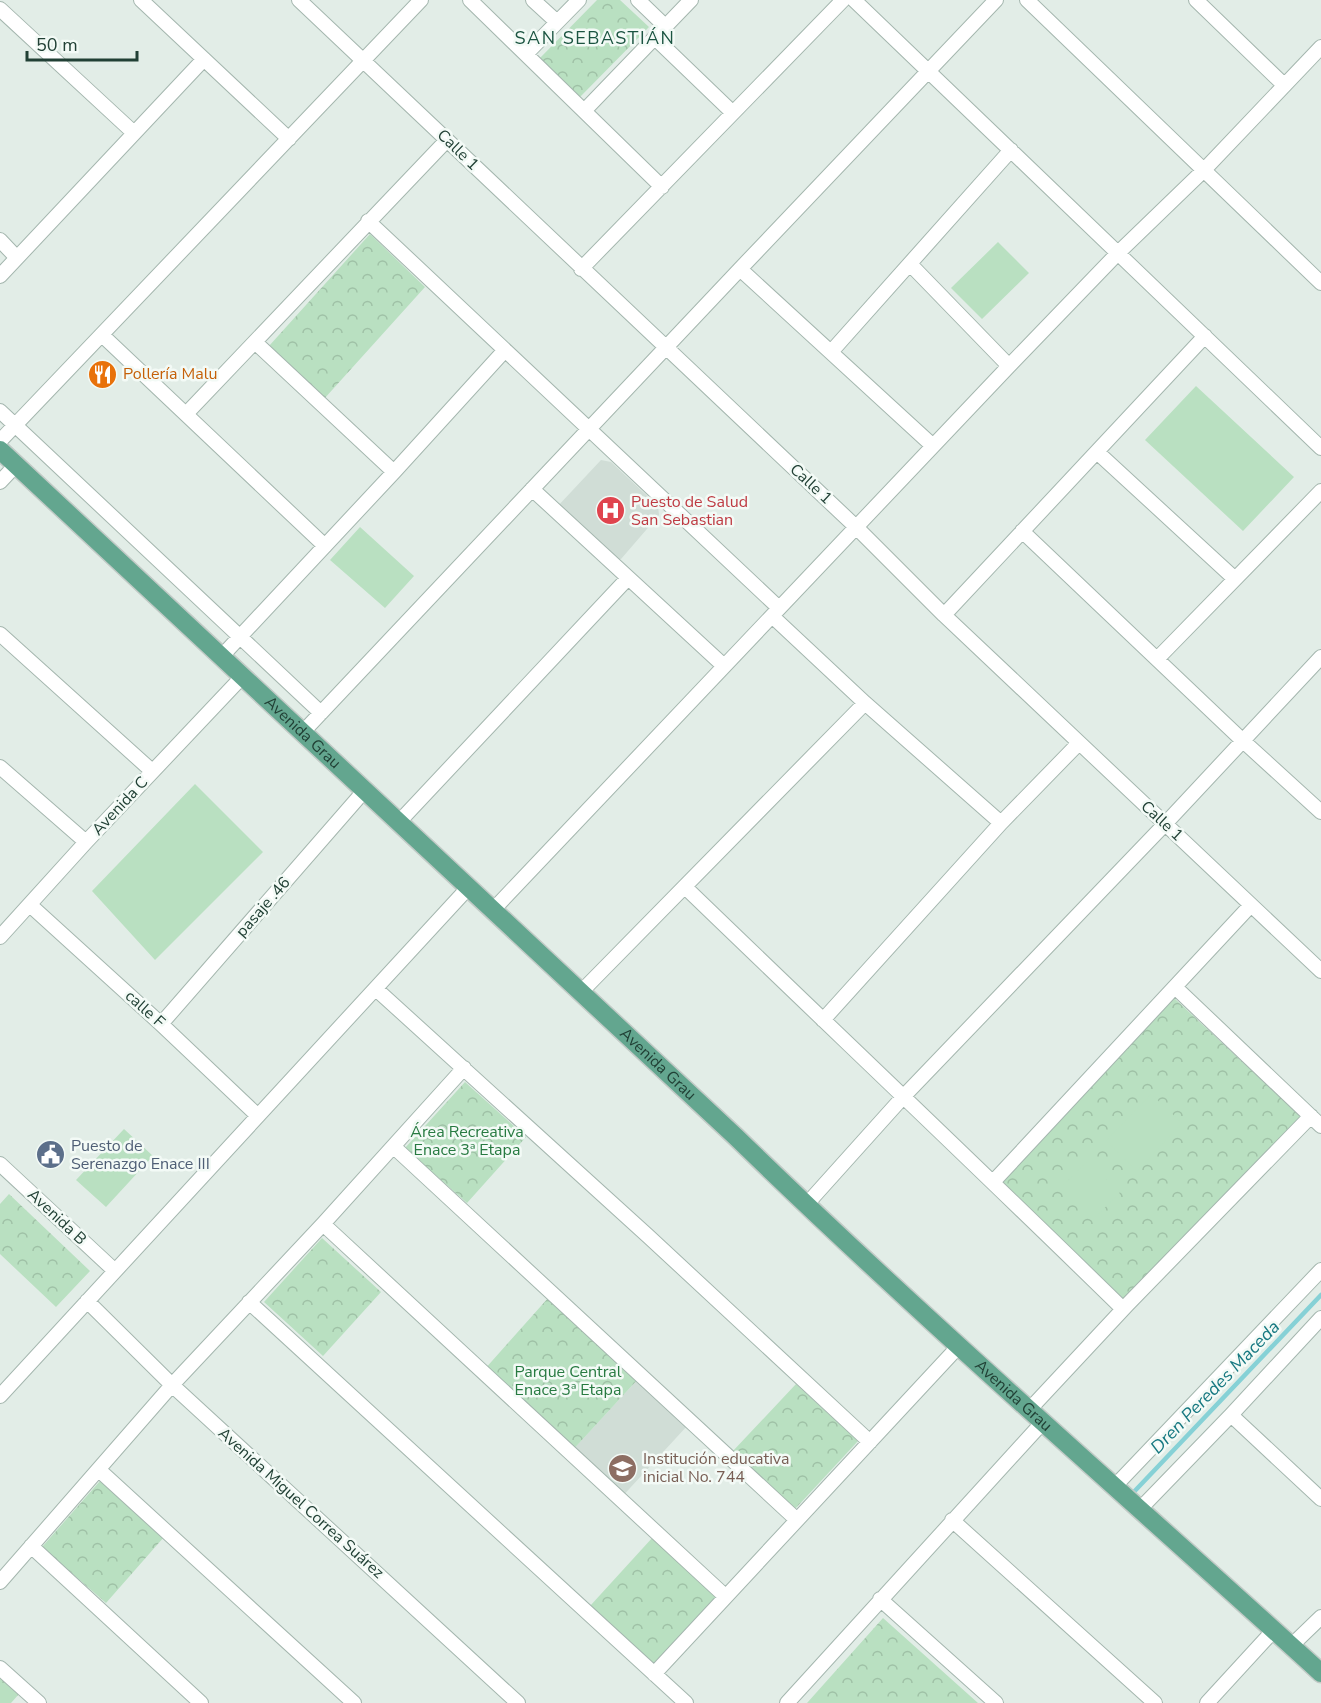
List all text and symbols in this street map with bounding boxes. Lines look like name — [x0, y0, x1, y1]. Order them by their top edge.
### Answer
scale bar — [27, 24, 136, 62]
district label: SAN SEBASTIÁN — [515, 26, 675, 50]
text: 50 m — [36, 33, 78, 57]
street label: Calle 1 — [432, 125, 484, 175]
restaurant icon: Pollería Malu — [86, 358, 118, 390]
place label: Pollería Malu — [123, 363, 217, 385]
street label: Calle 1 — [785, 459, 837, 509]
place label: Puesto de Salud San Sebastian — [631, 491, 748, 531]
hospital icon: Puesto de Salud San Sebastian — [594, 495, 626, 527]
street label: Avenida Grau — [260, 691, 346, 774]
street label: Avenida C — [87, 772, 153, 840]
street label: Calle 1 — [1136, 796, 1188, 846]
street label: pasaje .46 — [231, 872, 295, 942]
street label: calle F — [120, 985, 170, 1033]
street label: Avenida Grau — [615, 1023, 701, 1105]
park label: Área Recreativa Enace 3ª Etapa — [410, 1121, 524, 1161]
place label: Puesto de Serenazgo Enace III — [71, 1135, 210, 1175]
public building icon: Puesto de Serenazgo Enace III — [34, 1139, 66, 1171]
street label: Avenida B — [23, 1184, 91, 1250]
water label: Dren Peredes Maceda — [1145, 1315, 1285, 1459]
street label: Avenida Grau — [970, 1355, 1057, 1436]
park label: Parque Central Enace 3ª Etapa — [514, 1361, 622, 1401]
street label: Avenida Miguel Correa Suárez — [213, 1423, 389, 1583]
place label: Institución educativa inicial No. 744 — [643, 1448, 789, 1488]
school or university icon: Institución educativa inicial No. 744 — [606, 1452, 638, 1484]

